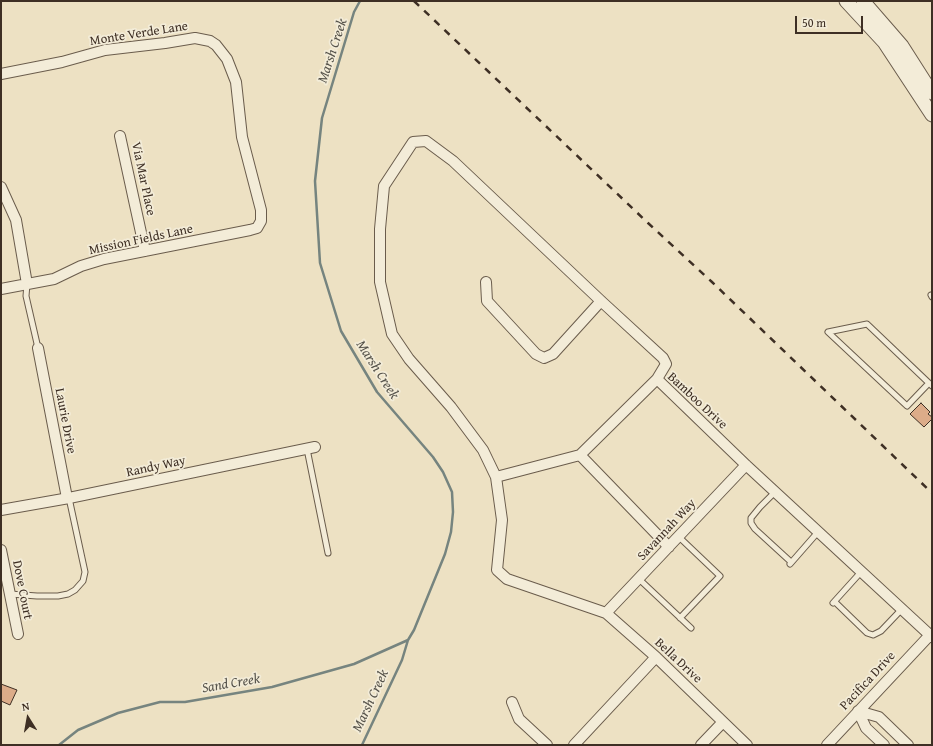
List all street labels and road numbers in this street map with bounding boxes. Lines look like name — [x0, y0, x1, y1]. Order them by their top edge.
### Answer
street label: Monte Verde Lane — [89, 19, 189, 49]
street label: Via Mar Place — [128, 141, 158, 217]
street label: Mission Fields Lane — [88, 221, 194, 259]
street label: Bamboo Drive — [664, 369, 730, 433]
street label: Laurie Drive — [51, 387, 79, 455]
street label: Randy Way — [125, 453, 187, 481]
street label: Savannah Way — [634, 496, 700, 564]
street label: Dove Court — [9, 559, 35, 621]
street label: Bella Drive — [651, 635, 705, 687]
street label: Pacifica Drive — [837, 649, 899, 713]

